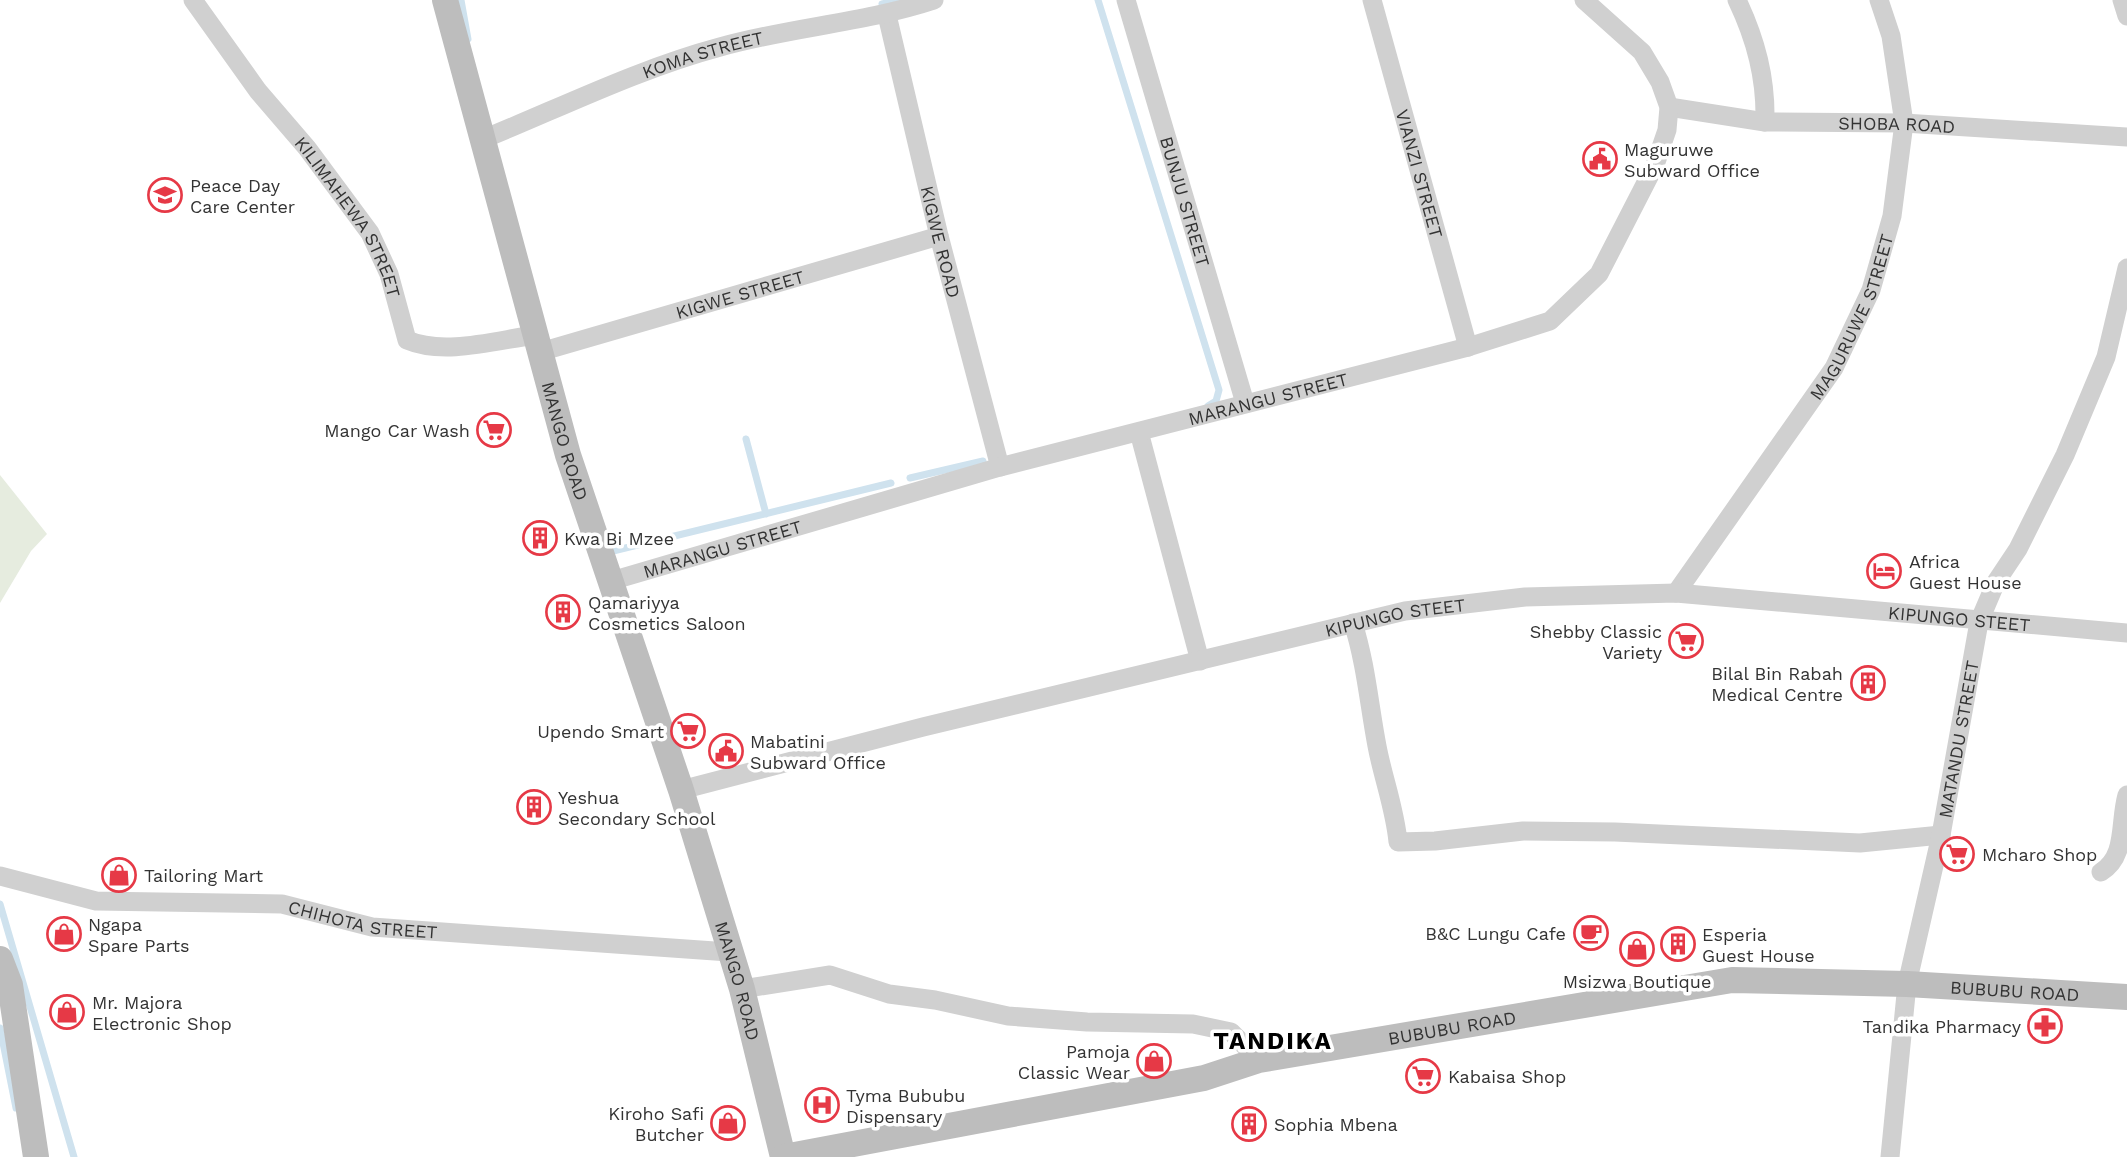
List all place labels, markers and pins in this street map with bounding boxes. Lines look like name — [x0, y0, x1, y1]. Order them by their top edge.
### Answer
place label: Maguruwe Subward Office — [1624, 139, 1760, 181]
public building icon: Maguruwe Subward Office — [1581, 140, 1619, 178]
place label: Peace Day Care Center — [190, 175, 295, 217]
school or university icon: Peace Day Care Center — [146, 176, 184, 214]
supermarket icon: Mango Car Wash — [475, 411, 513, 449]
place label: Mango Car Wash — [324, 420, 470, 441]
building icon: Kwa Bi Mzee — [521, 519, 559, 557]
place label: Kwa Bi Mzee — [564, 528, 674, 549]
place label: Africa Guest House — [1909, 551, 2022, 593]
hotel icon: Africa Guest House — [1865, 552, 1903, 590]
place label: Qamariyya Cosmetics Saloon — [588, 592, 746, 634]
building icon: Qamariyya Cosmetics Saloon — [544, 593, 582, 631]
place label: Shebby Classic Variety — [1530, 621, 1663, 663]
supermarket icon: Shebby Classic Variety — [1667, 622, 1705, 660]
place label: Bilal Bin Rabah Medical Centre — [1711, 663, 1843, 705]
building icon: Bilal Bin Rabah Medical Centre — [1849, 664, 1887, 702]
supermarket icon: Upendo Smart — [669, 712, 707, 750]
place label: Upendo Smart — [537, 721, 664, 742]
place label: Mabatini Subward Office — [750, 731, 886, 773]
public building icon: Mabatini Subward Office — [707, 732, 745, 770]
place label: Yeshua Secondary School — [558, 787, 716, 829]
building icon: Yeshua Secondary School — [515, 788, 553, 826]
supermarket icon: Mcharo Shop — [1938, 835, 1976, 873]
place label: Mcharo Shop — [1982, 844, 2097, 865]
shop icon: Tailoring Mart — [100, 856, 138, 894]
place label: Tailoring Mart — [144, 865, 264, 886]
place label: Ngapa Spare Parts — [88, 914, 190, 956]
cafe icon: B&C Lungu Cafe — [1572, 914, 1610, 952]
shop icon: Ngapa Spare Parts — [45, 915, 83, 953]
place label: B&C Lungu Cafe — [1425, 923, 1566, 944]
place label: Esperia Guest House — [1702, 924, 1815, 966]
building icon: Esperia Guest House — [1659, 925, 1697, 963]
shop icon: Msizwa Boutique — [1618, 930, 1656, 968]
place label: Msizwa Boutique — [1563, 971, 1711, 992]
place label: Mr. Majora Electronic Shop — [92, 992, 232, 1034]
shop icon: Mr. Majora Electronic Shop — [48, 993, 86, 1031]
pharmacy icon: Tandika Pharmacy — [2026, 1007, 2064, 1045]
place label: Tandika Pharmacy — [1863, 1016, 2022, 1037]
place label: Pamoja Classic Wear — [1018, 1041, 1130, 1083]
shop icon: Pamoja Classic Wear — [1135, 1042, 1173, 1080]
supermarket icon: Kabaisa Shop — [1404, 1057, 1442, 1095]
place label: Kabaisa Shop — [1448, 1066, 1566, 1087]
place label: Tyma Bububu Dispensary — [846, 1085, 965, 1127]
hospital icon: Tyma Bububu Dispensary — [803, 1086, 841, 1124]
place label: Kiroho Safi Butcher — [608, 1103, 704, 1145]
shop icon: Kiroho Safi Butcher — [709, 1104, 747, 1142]
building icon: Sophia Mbena — [1230, 1105, 1268, 1143]
place label: Sophia Mbena — [1274, 1114, 1398, 1135]

